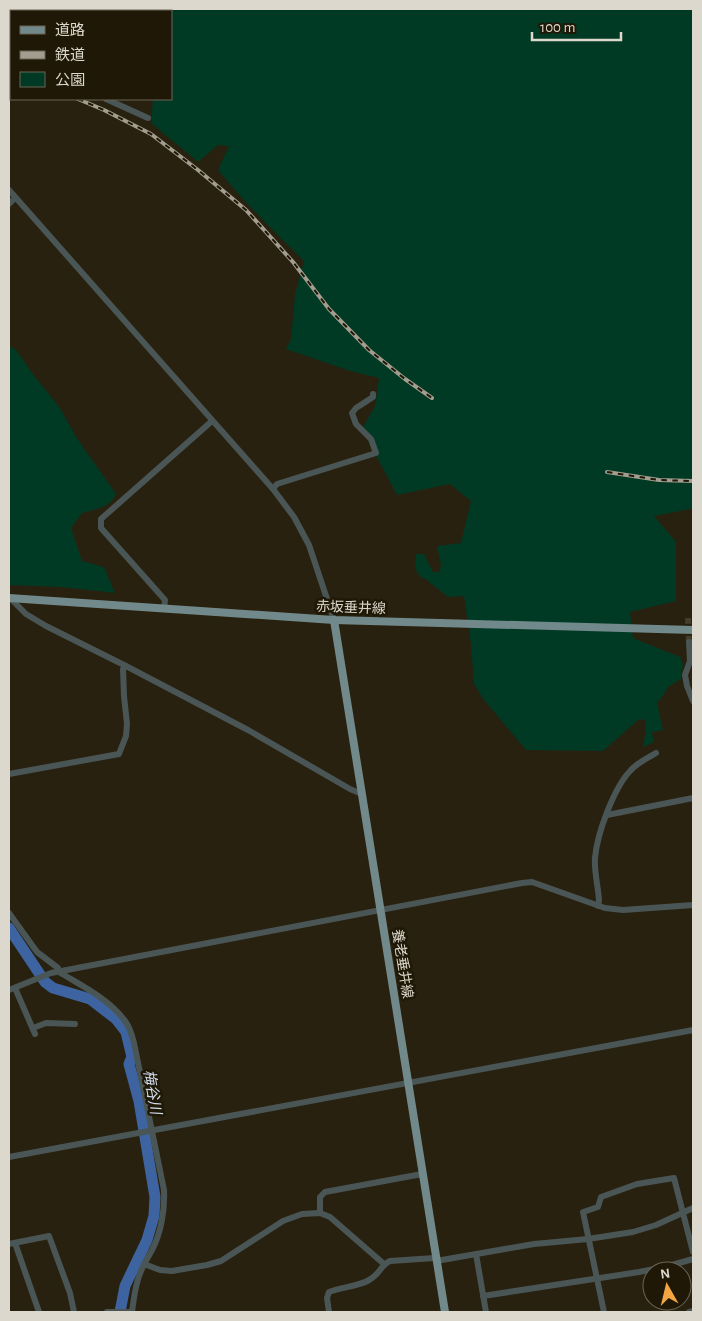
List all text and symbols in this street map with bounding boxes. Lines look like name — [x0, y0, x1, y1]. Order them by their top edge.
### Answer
legend — [10, 10, 172, 100]
scale bar — [532, 10, 621, 42]
text: 100 m — [540, 20, 575, 35]
text: 道路 — [55, 22, 85, 38]
text: 鉄道 — [55, 47, 85, 63]
text: 公園 — [55, 72, 85, 88]
street label: 赤坂垂井線 — [316, 598, 386, 616]
street label: 養老垂井線 — [390, 928, 416, 1000]
water label: 梅谷川 — [141, 1068, 165, 1117]
north arrow — [642, 1261, 692, 1311]
text: N — [660, 1267, 671, 1282]

